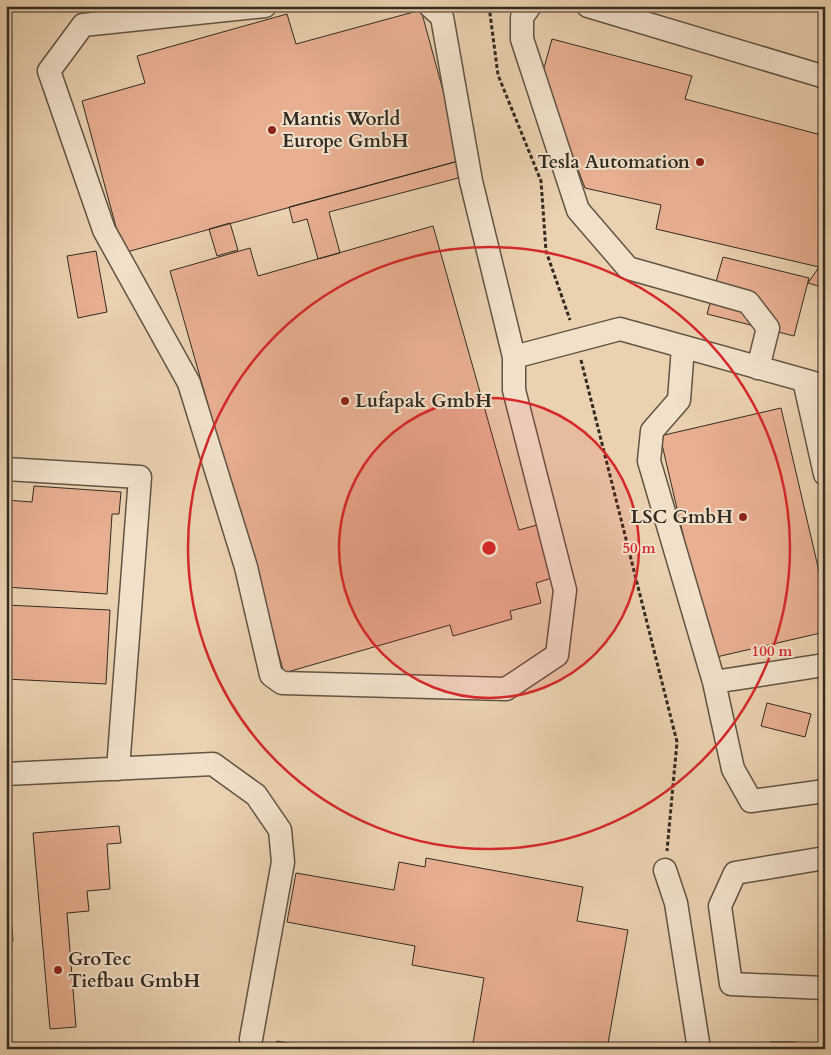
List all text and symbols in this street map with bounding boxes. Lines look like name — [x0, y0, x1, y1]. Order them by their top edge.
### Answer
place label: Mantis World Europe GmbH — [282, 106, 409, 154]
marker: Mantis World Europe GmbH — [266, 124, 278, 136]
place label: Tesla Automation — [537, 149, 691, 175]
marker: Tesla Automation — [694, 156, 706, 168]
place label: Lufapak GmbH — [355, 388, 492, 414]
marker: Lufapak GmbH — [339, 395, 351, 407]
place label: LSC GmbH — [630, 504, 733, 530]
marker: LSC GmbH — [737, 511, 749, 523]
text: 50 m — [622, 538, 656, 558]
centre of rings — [480, 539, 498, 557]
text: 100 m — [752, 641, 793, 661]
place label: GroTec Tiefbau GmbH — [68, 946, 201, 994]
marker: GroTec Tiefbau GmbH — [52, 964, 64, 976]

